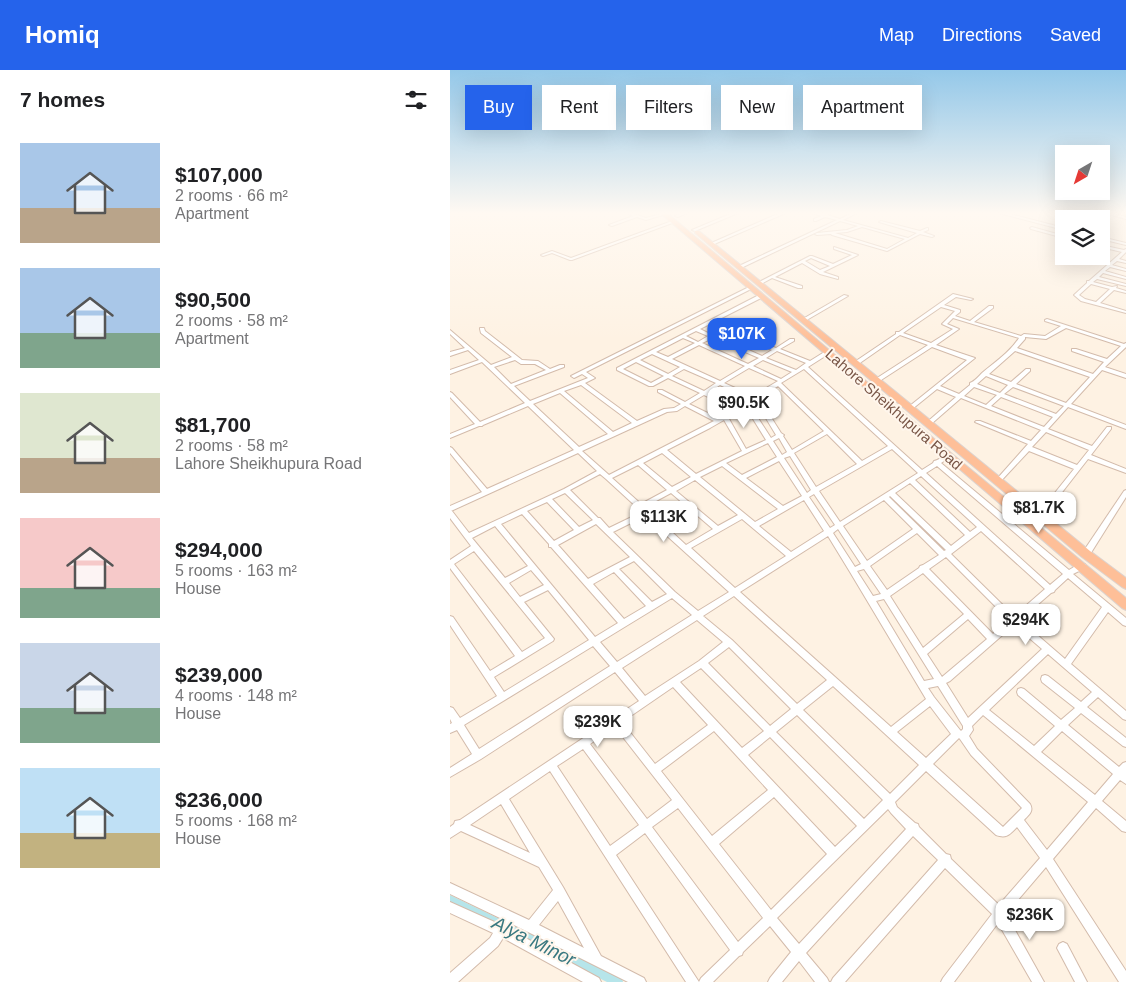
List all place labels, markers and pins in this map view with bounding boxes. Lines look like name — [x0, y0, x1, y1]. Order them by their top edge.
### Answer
pin: $107K — [707, 318, 777, 360]
pin: $90.5K — [703, 386, 785, 429]
pin: $81.7K — [998, 492, 1080, 534]
pin: $113K — [629, 500, 699, 543]
pin: $294K — [991, 604, 1061, 646]
pin: $239K — [563, 706, 633, 748]
pin: $236K — [995, 898, 1065, 941]

